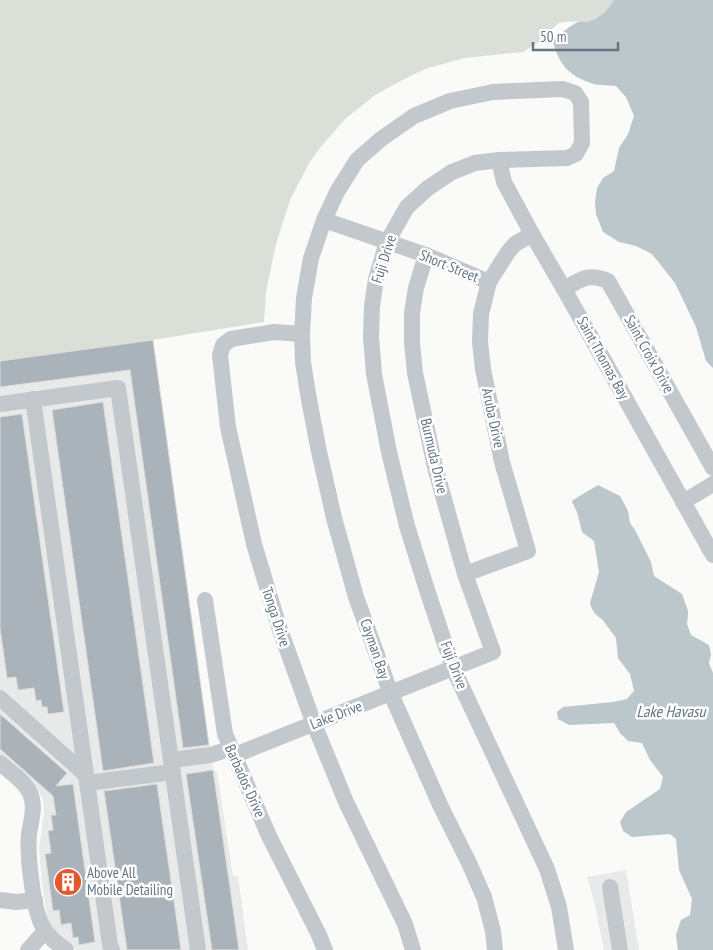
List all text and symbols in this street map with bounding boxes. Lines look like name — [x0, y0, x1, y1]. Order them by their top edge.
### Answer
scale bar — [533, 20, 618, 52]
text: 50 m — [540, 27, 566, 46]
street label: Fuji Drive — [367, 232, 400, 285]
street label: Short Street — [417, 245, 482, 286]
street label: Saint Croix Drive — [620, 311, 679, 396]
street label: Saint Thomas Bay — [573, 313, 634, 403]
street label: Aruba Drive — [478, 386, 509, 450]
street label: Burmuda Drive — [417, 416, 452, 495]
street label: Tonga Drive — [258, 585, 295, 649]
street label: Cayman Bay — [356, 616, 395, 682]
street label: Fuji Drive — [437, 638, 472, 691]
street label: Lake Drive — [307, 696, 365, 733]
water label: Lake Havasu — [637, 701, 706, 721]
street label: Barbados Drive — [221, 741, 270, 820]
place label: Above All Mobile Detailing — [87, 863, 173, 899]
building icon: Above All Mobile Detailing — [53, 867, 83, 897]

